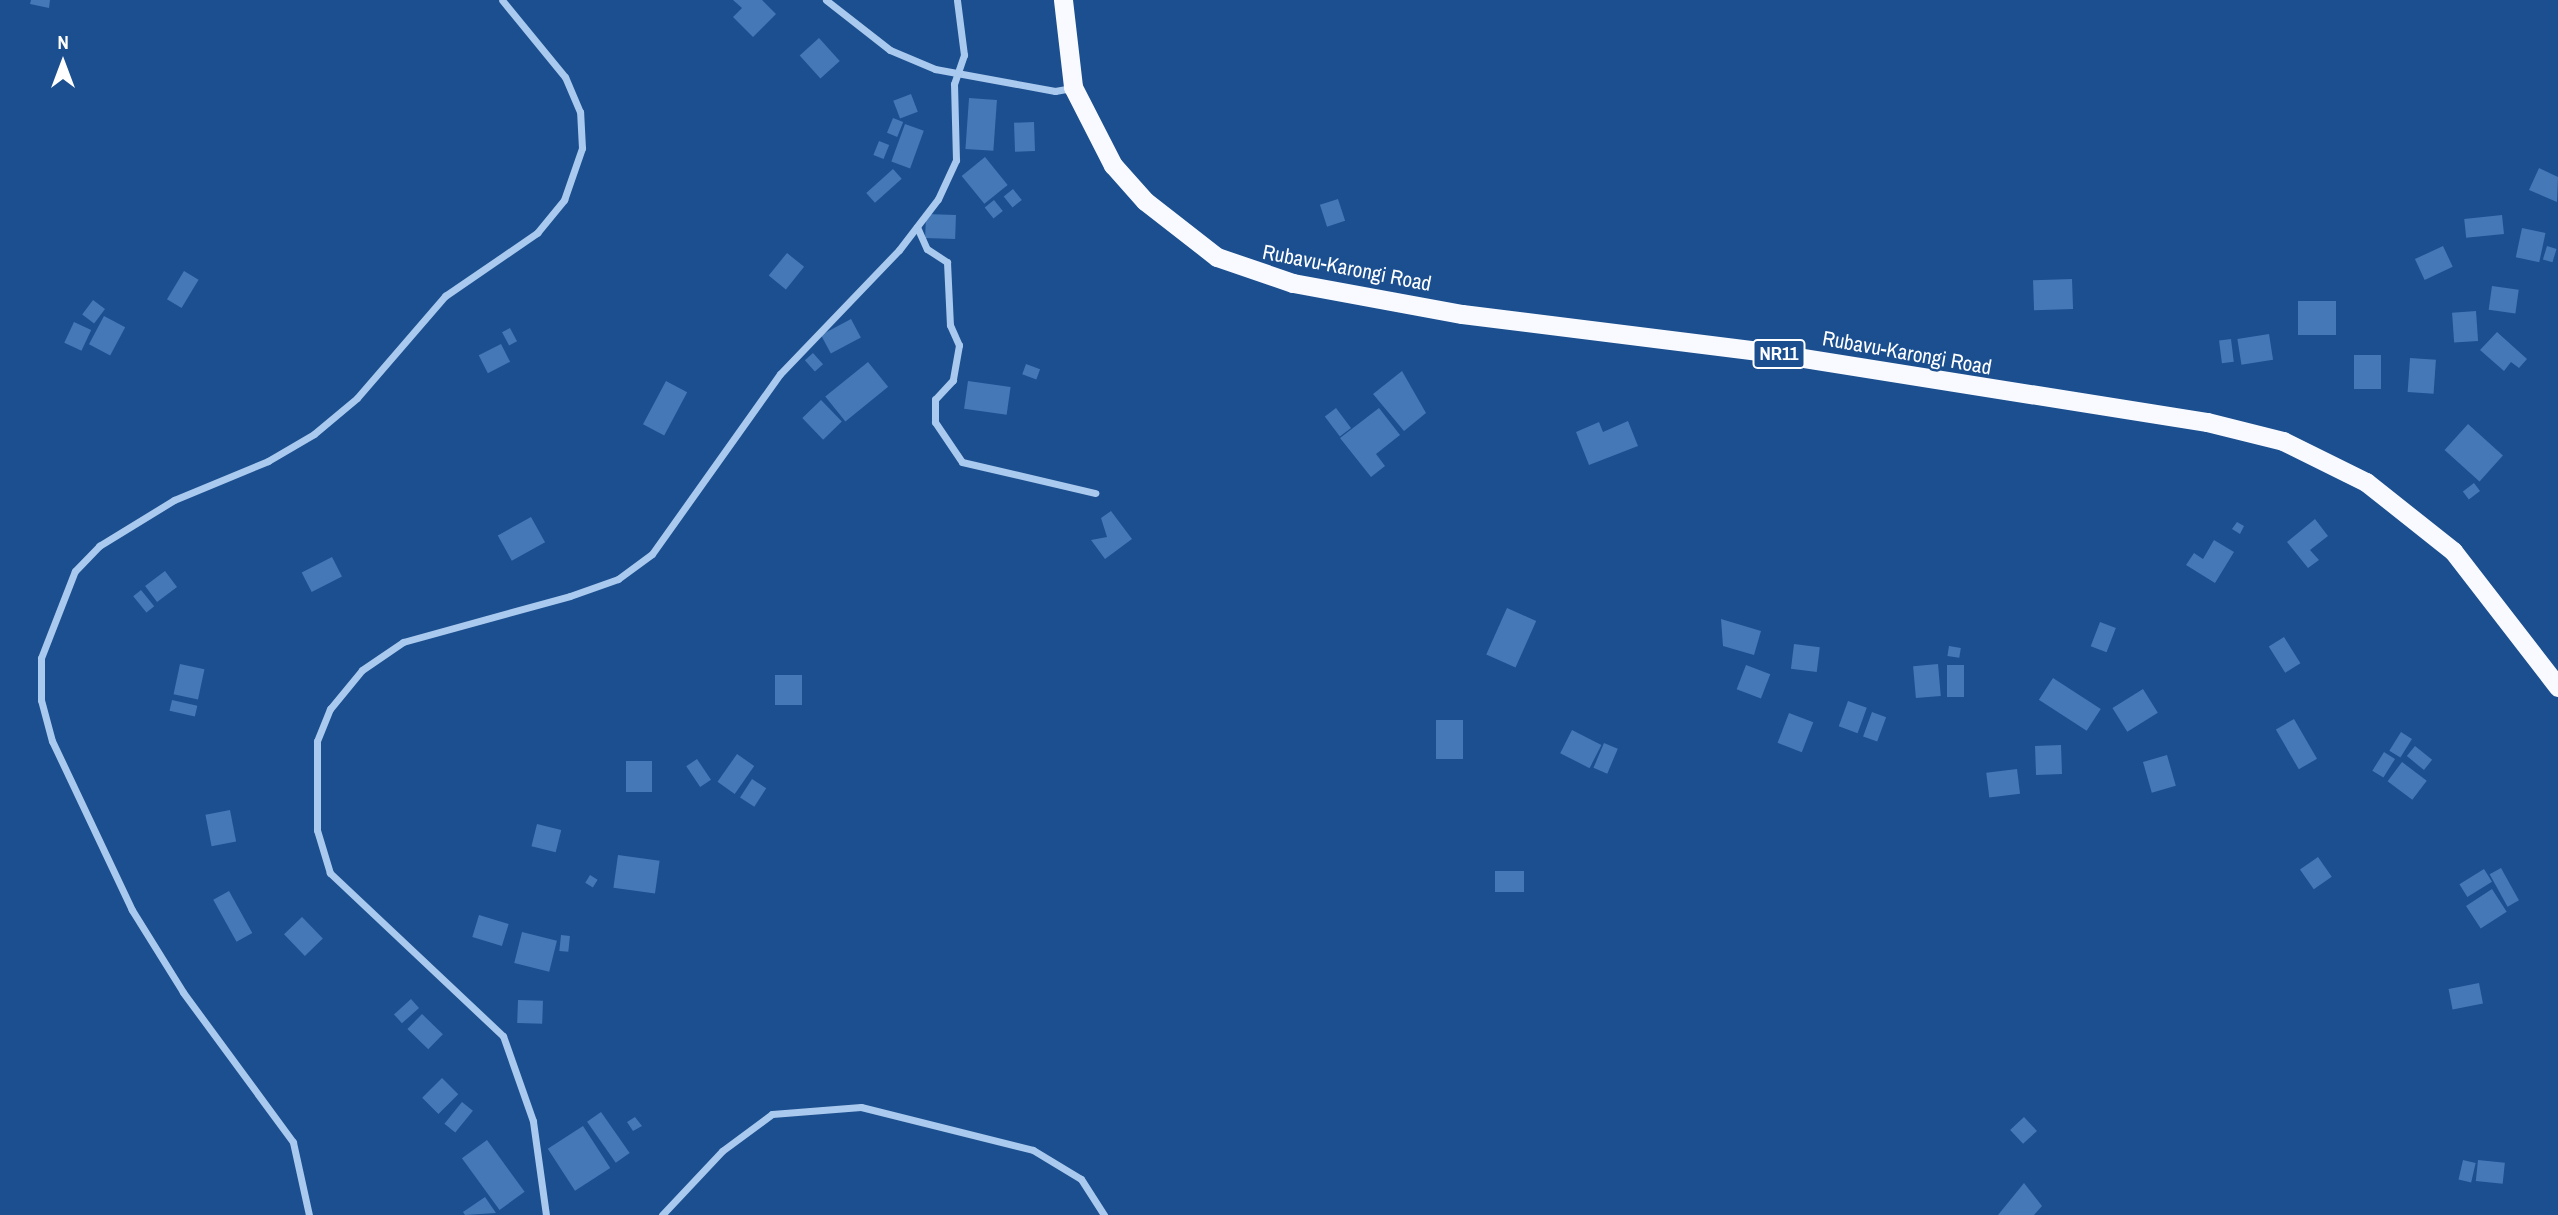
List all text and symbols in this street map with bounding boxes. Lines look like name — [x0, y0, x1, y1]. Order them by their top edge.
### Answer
north arrow — [28, 28, 98, 98]
text: N — [57, 29, 69, 55]
street label: Rubavu-Karongi Road — [1261, 239, 1433, 297]
street label: Rubavu-Karongi Road — [1820, 326, 1994, 380]
road number: NR11 — [1751, 338, 1807, 370]

